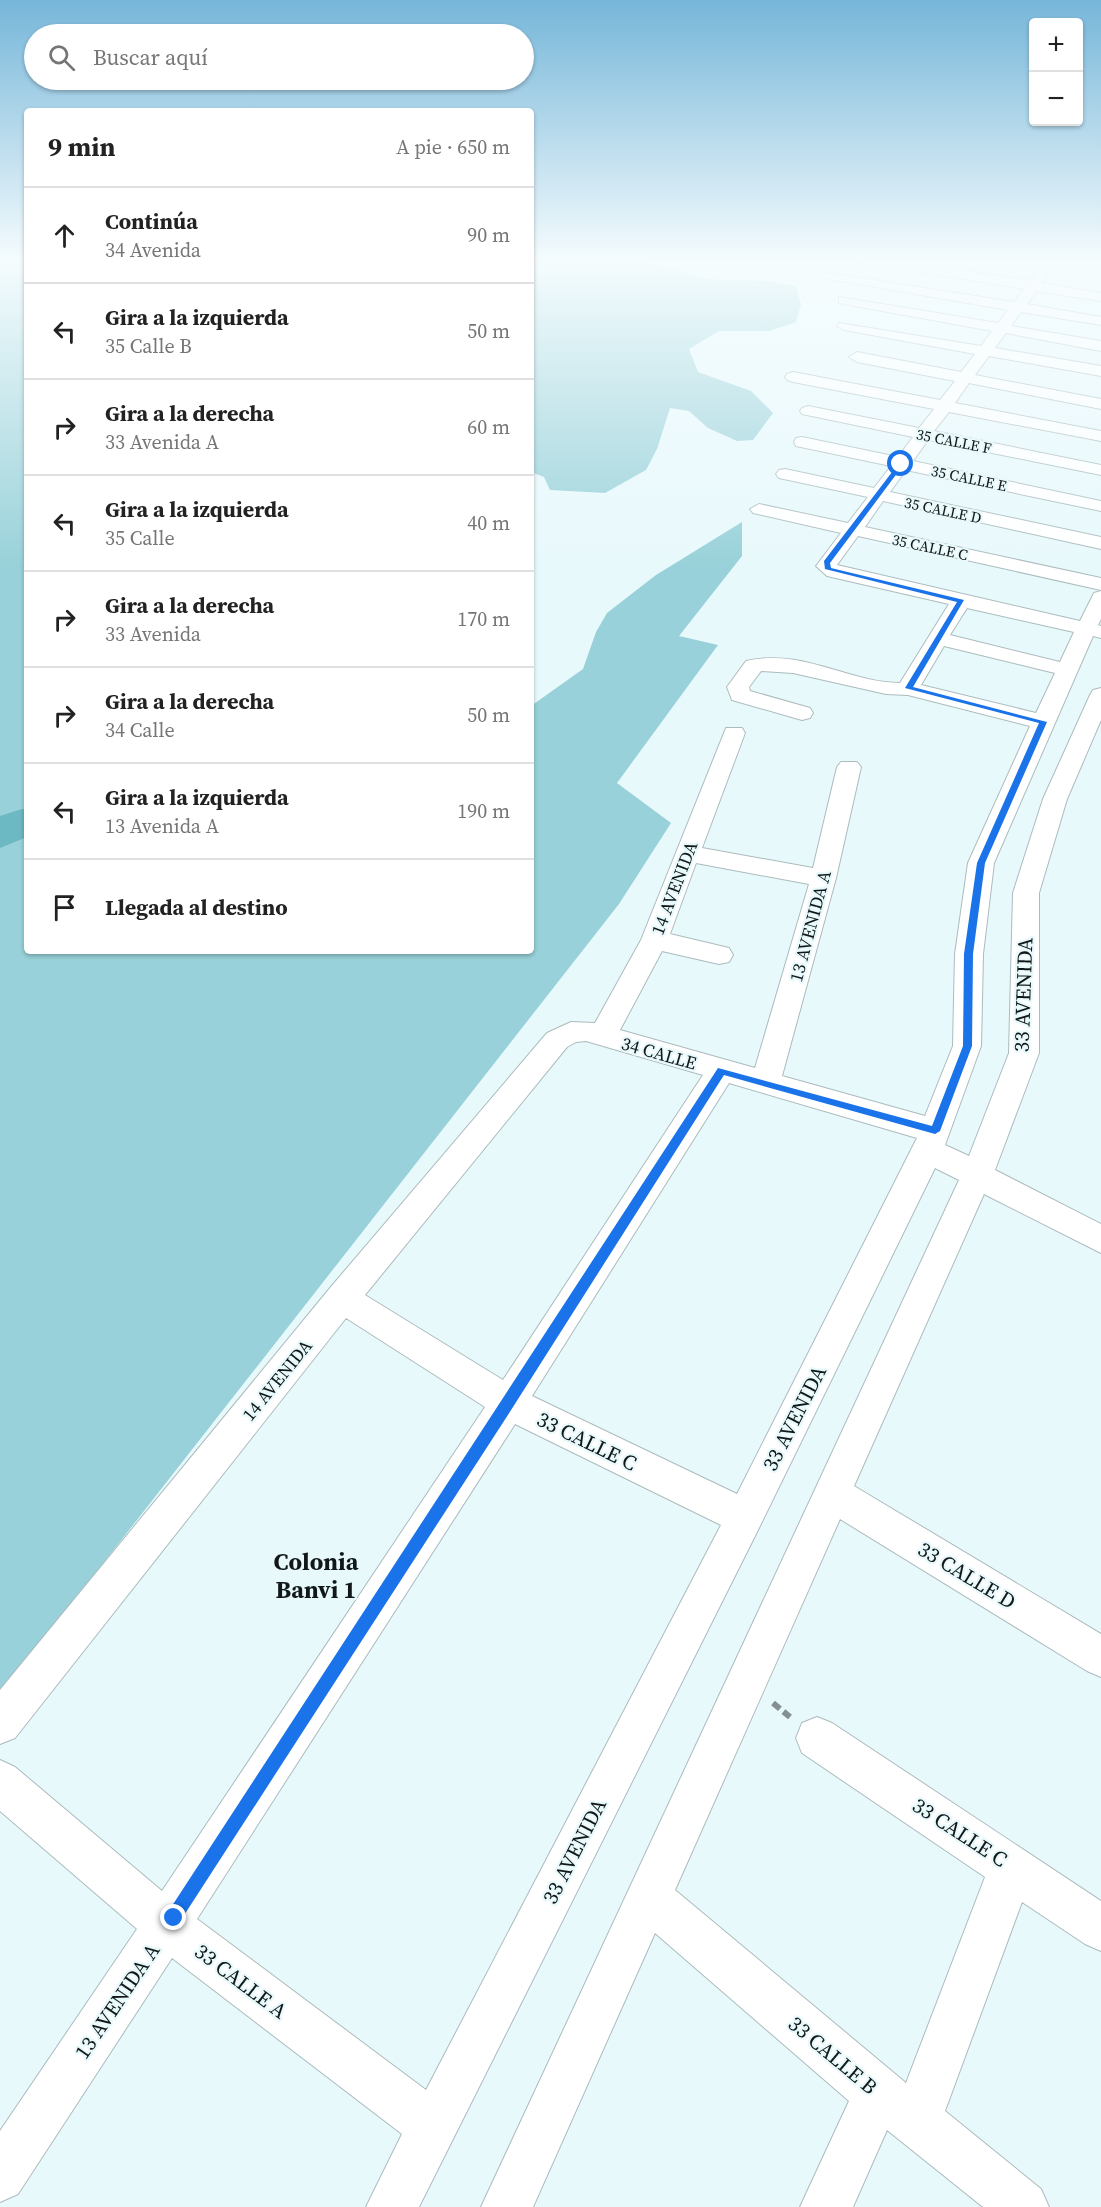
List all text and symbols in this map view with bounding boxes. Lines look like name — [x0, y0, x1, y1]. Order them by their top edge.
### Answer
map controls — [1029, 18, 1083, 126]
button: + — [1029, 18, 1083, 72]
search box — [24, 24, 534, 90]
icon: search — [45, 41, 78, 74]
text: Buscar aquí — [93, 42, 208, 72]
button: − — [1029, 72, 1083, 126]
text: 9 min — [48, 129, 115, 165]
text: A pie · 650 m — [396, 133, 510, 161]
text: Continúa — [105, 206, 198, 236]
icon: ahead — [48, 219, 81, 252]
text: 90 m — [467, 221, 510, 249]
text: 34 Avenida — [105, 236, 201, 264]
text: Gira a la izquierda — [105, 302, 289, 332]
icon: left — [48, 315, 81, 348]
text: 50 m — [467, 317, 510, 345]
text: 35 Calle B — [105, 332, 192, 360]
text: Gira a la derecha — [105, 398, 274, 428]
icon: right — [48, 411, 81, 444]
text: 60 m — [467, 413, 510, 441]
street label: 35 CALLE F — [915, 423, 994, 459]
text: 33 Avenida A — [105, 428, 219, 456]
route start — [887, 450, 913, 476]
street label: 35 CALLE E — [929, 460, 1009, 496]
street label: 35 CALLE D — [903, 492, 983, 528]
text: Gira a la izquierda — [105, 494, 289, 524]
icon: left — [48, 507, 81, 540]
text: 40 m — [467, 509, 510, 537]
text: 35 Calle — [105, 524, 175, 552]
street label: 35 CALLE C — [890, 529, 970, 565]
text: Gira a la derecha — [105, 590, 274, 620]
icon: right — [48, 603, 81, 636]
text: 170 m — [457, 605, 510, 633]
text: 33 Avenida — [105, 620, 201, 648]
text: Gira a la derecha — [105, 686, 274, 716]
icon: right — [48, 699, 81, 732]
text: 50 m — [467, 701, 510, 729]
text: 34 Calle — [105, 716, 175, 744]
text: Gira a la izquierda — [105, 782, 289, 812]
icon: left — [48, 795, 81, 828]
text: 190 m — [457, 797, 510, 825]
text: 13 Avenida A — [105, 812, 219, 840]
street label: 14 AVENIDA — [645, 838, 703, 938]
street label: 13 AVENIDA A — [783, 867, 837, 985]
icon: arrive — [48, 891, 81, 924]
text: Llegada al destino — [105, 892, 288, 922]
street label: 33 AVENIDA — [1007, 937, 1039, 1053]
street label: 34 CALLE — [619, 1030, 700, 1076]
street label: 14 AVENIDA — [236, 1334, 318, 1426]
street label: 33 AVENIDA — [755, 1360, 833, 1476]
street label: 33 CALLE C — [532, 1404, 642, 1478]
street label: 33 CALLE D — [913, 1534, 1021, 1616]
district label: Colonia Banvi 1 — [274, 1545, 359, 1606]
street label: 33 CALLE C — [907, 1790, 1013, 1874]
street label: 33 AVENIDA — [535, 1793, 613, 1909]
route end — [160, 1904, 186, 1930]
street label: 13 AVENIDA A — [68, 1937, 166, 2064]
street label: 33 CALLE A — [189, 1937, 293, 2025]
street label: 33 CALLE B — [782, 2009, 884, 2101]

